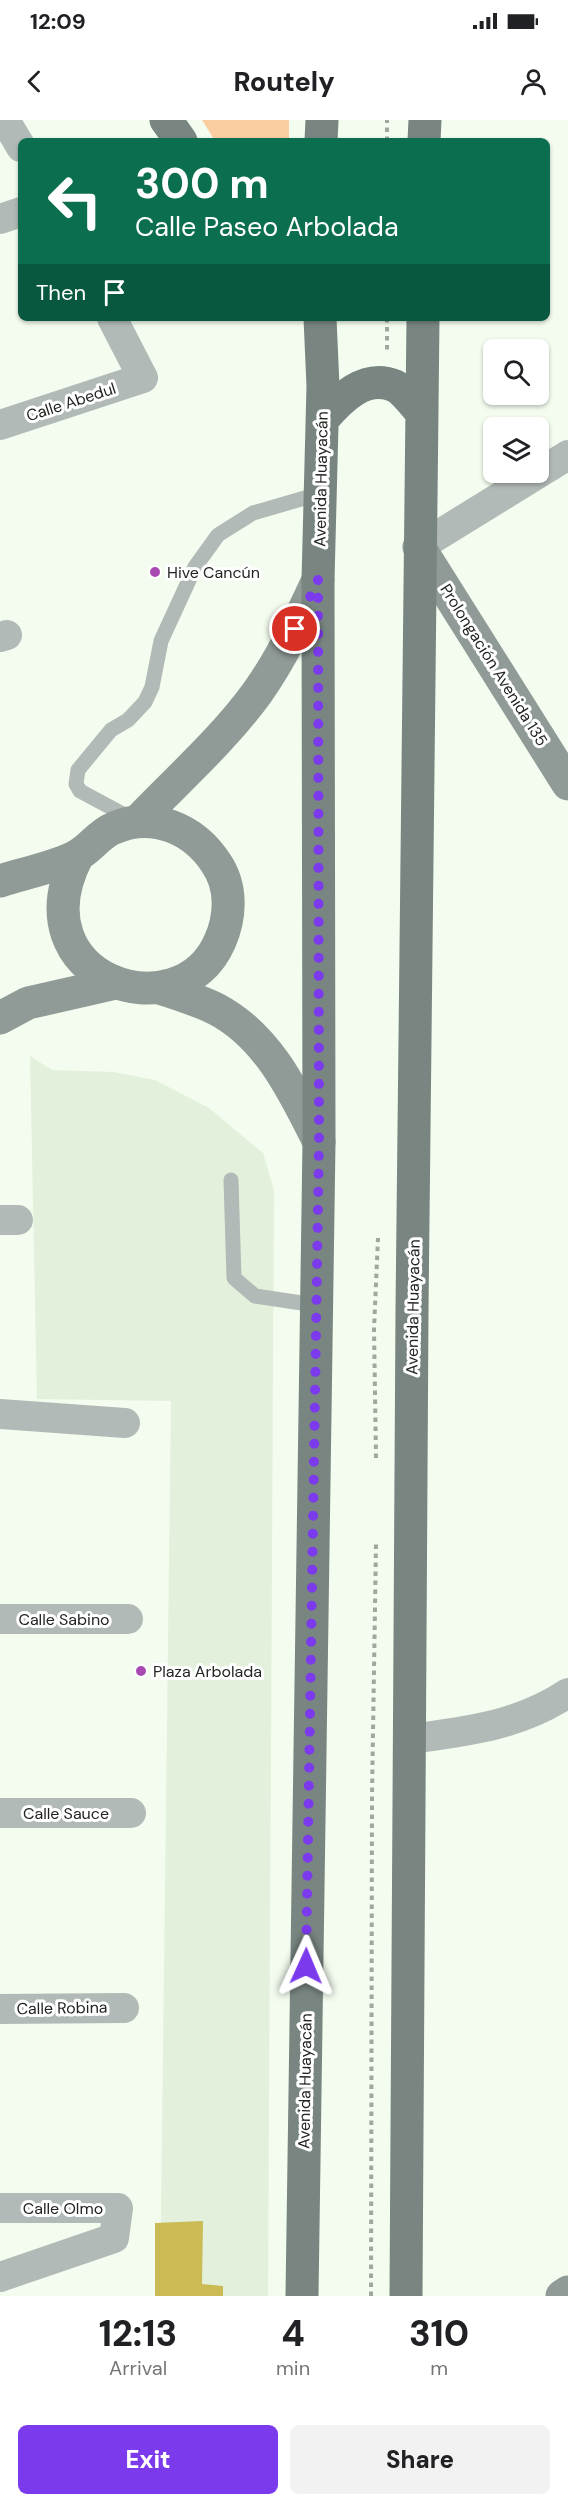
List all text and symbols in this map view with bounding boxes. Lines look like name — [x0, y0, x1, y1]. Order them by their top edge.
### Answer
text: 12:09 — [30, 7, 86, 36]
text: Routely — [233, 64, 335, 99]
icon: back — [18, 65, 51, 98]
icon: person — [517, 65, 550, 98]
text: 300 m — [135, 156, 269, 211]
icon: left — [36, 162, 114, 240]
text: Calle Paseo Arbolada — [135, 209, 399, 244]
icon: arrive — [98, 276, 131, 309]
text: Then — [36, 278, 86, 307]
map controls — [483, 339, 549, 483]
button: search — [483, 339, 549, 405]
street label: Calle Abedul — [23, 378, 119, 426]
street label: Avenida Huayacán — [309, 411, 333, 547]
button: layers — [483, 417, 549, 483]
place label: Hive Cancún — [167, 562, 260, 583]
marker: Hive Cancún — [148, 565, 162, 579]
street label: Prolongación Avenida 135 — [435, 580, 553, 750]
pin — [269, 603, 320, 654]
icon: arrive — [278, 612, 311, 645]
street label: Avenida Huayacán — [401, 1239, 425, 1375]
street label: Calle Sabino — [18, 1609, 110, 1630]
place label: Plaza Arbolada — [153, 1661, 262, 1682]
marker: Plaza Arbolada — [134, 1664, 148, 1678]
street label: Calle Sauce — [23, 1803, 109, 1824]
position arrow — [274, 1934, 338, 1998]
street label: Calle Robina — [16, 1997, 108, 2019]
street label: Avenida Huayacán — [293, 2013, 317, 2149]
street label: Calle Olmo — [23, 2198, 103, 2219]
text: 12:13 — [99, 2310, 177, 2357]
text: 4 — [281, 2310, 305, 2357]
text: 310 — [409, 2310, 469, 2357]
text: Arrival — [109, 2355, 167, 2381]
text: min — [276, 2355, 310, 2381]
text: m — [430, 2355, 448, 2381]
button: Exit — [18, 2425, 278, 2494]
button: Share — [290, 2425, 550, 2494]

